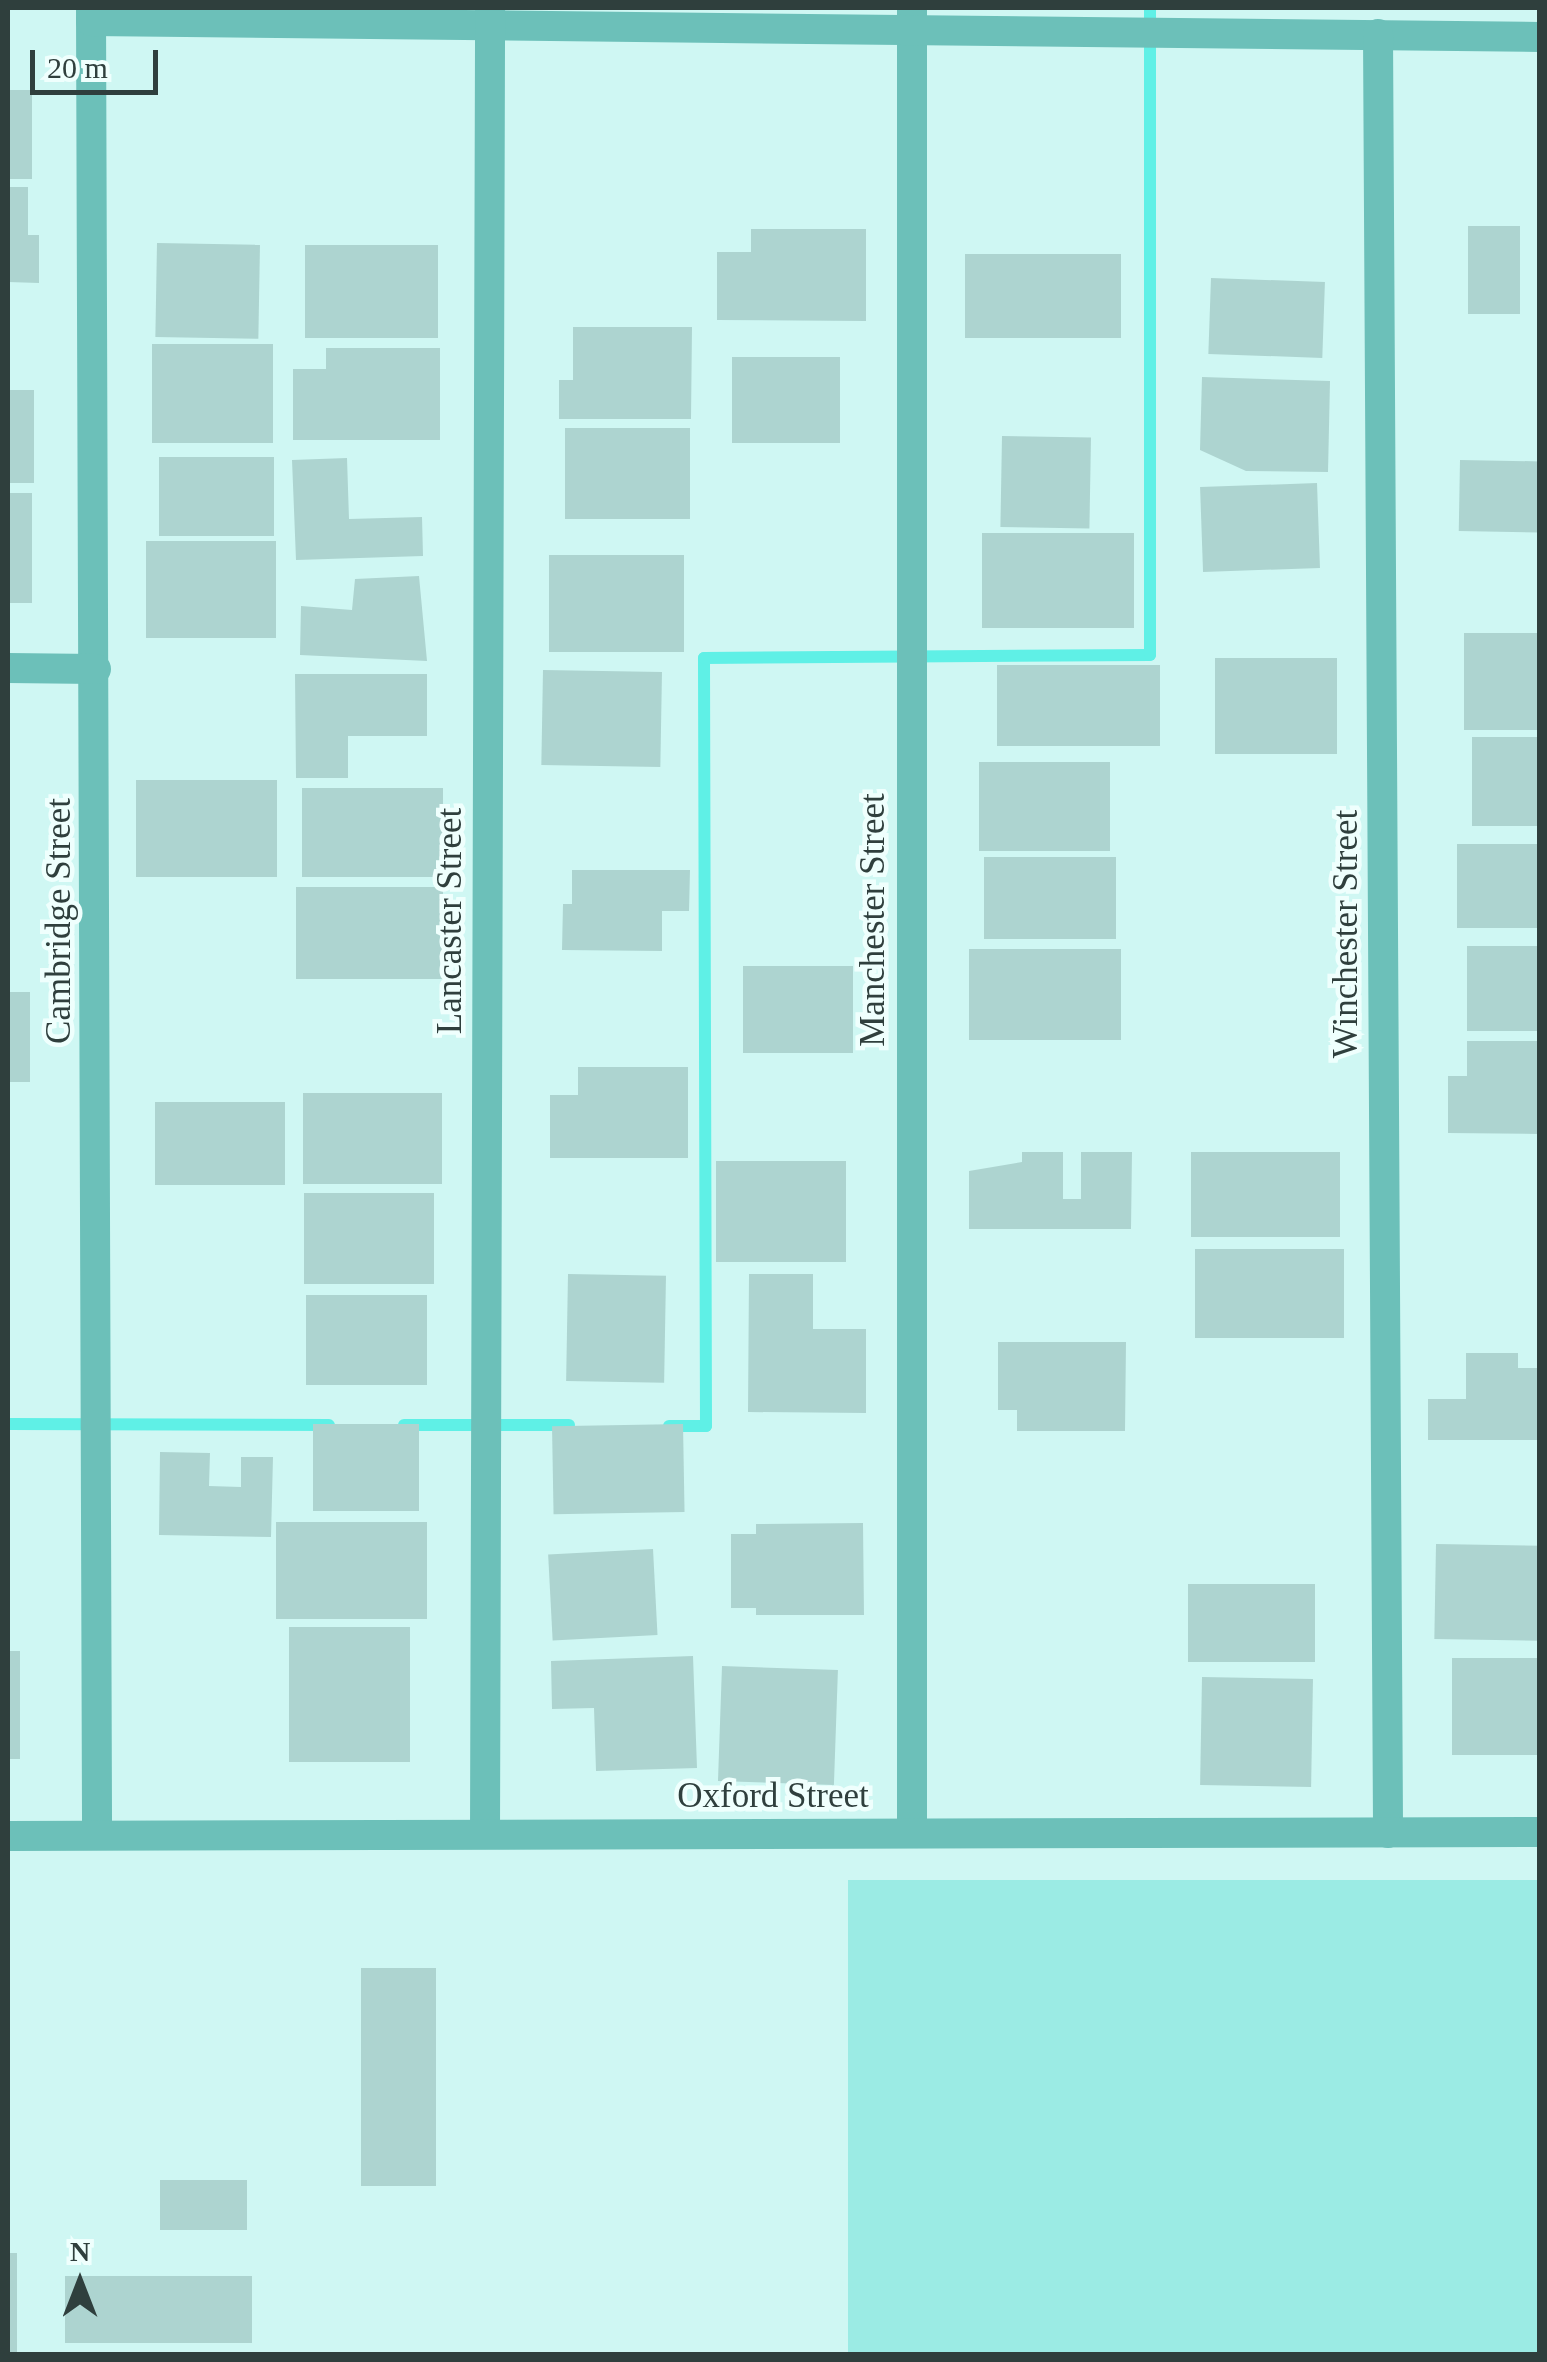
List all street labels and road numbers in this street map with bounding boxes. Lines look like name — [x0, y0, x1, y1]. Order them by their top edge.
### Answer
street label: Manchester Street — [852, 793, 894, 1047]
street label: Cambridge Street — [38, 798, 80, 1044]
street label: Lancaster Street — [429, 808, 471, 1034]
street label: Winchester Street — [1325, 810, 1367, 1058]
street label: Oxford Street — [677, 1775, 869, 1817]

